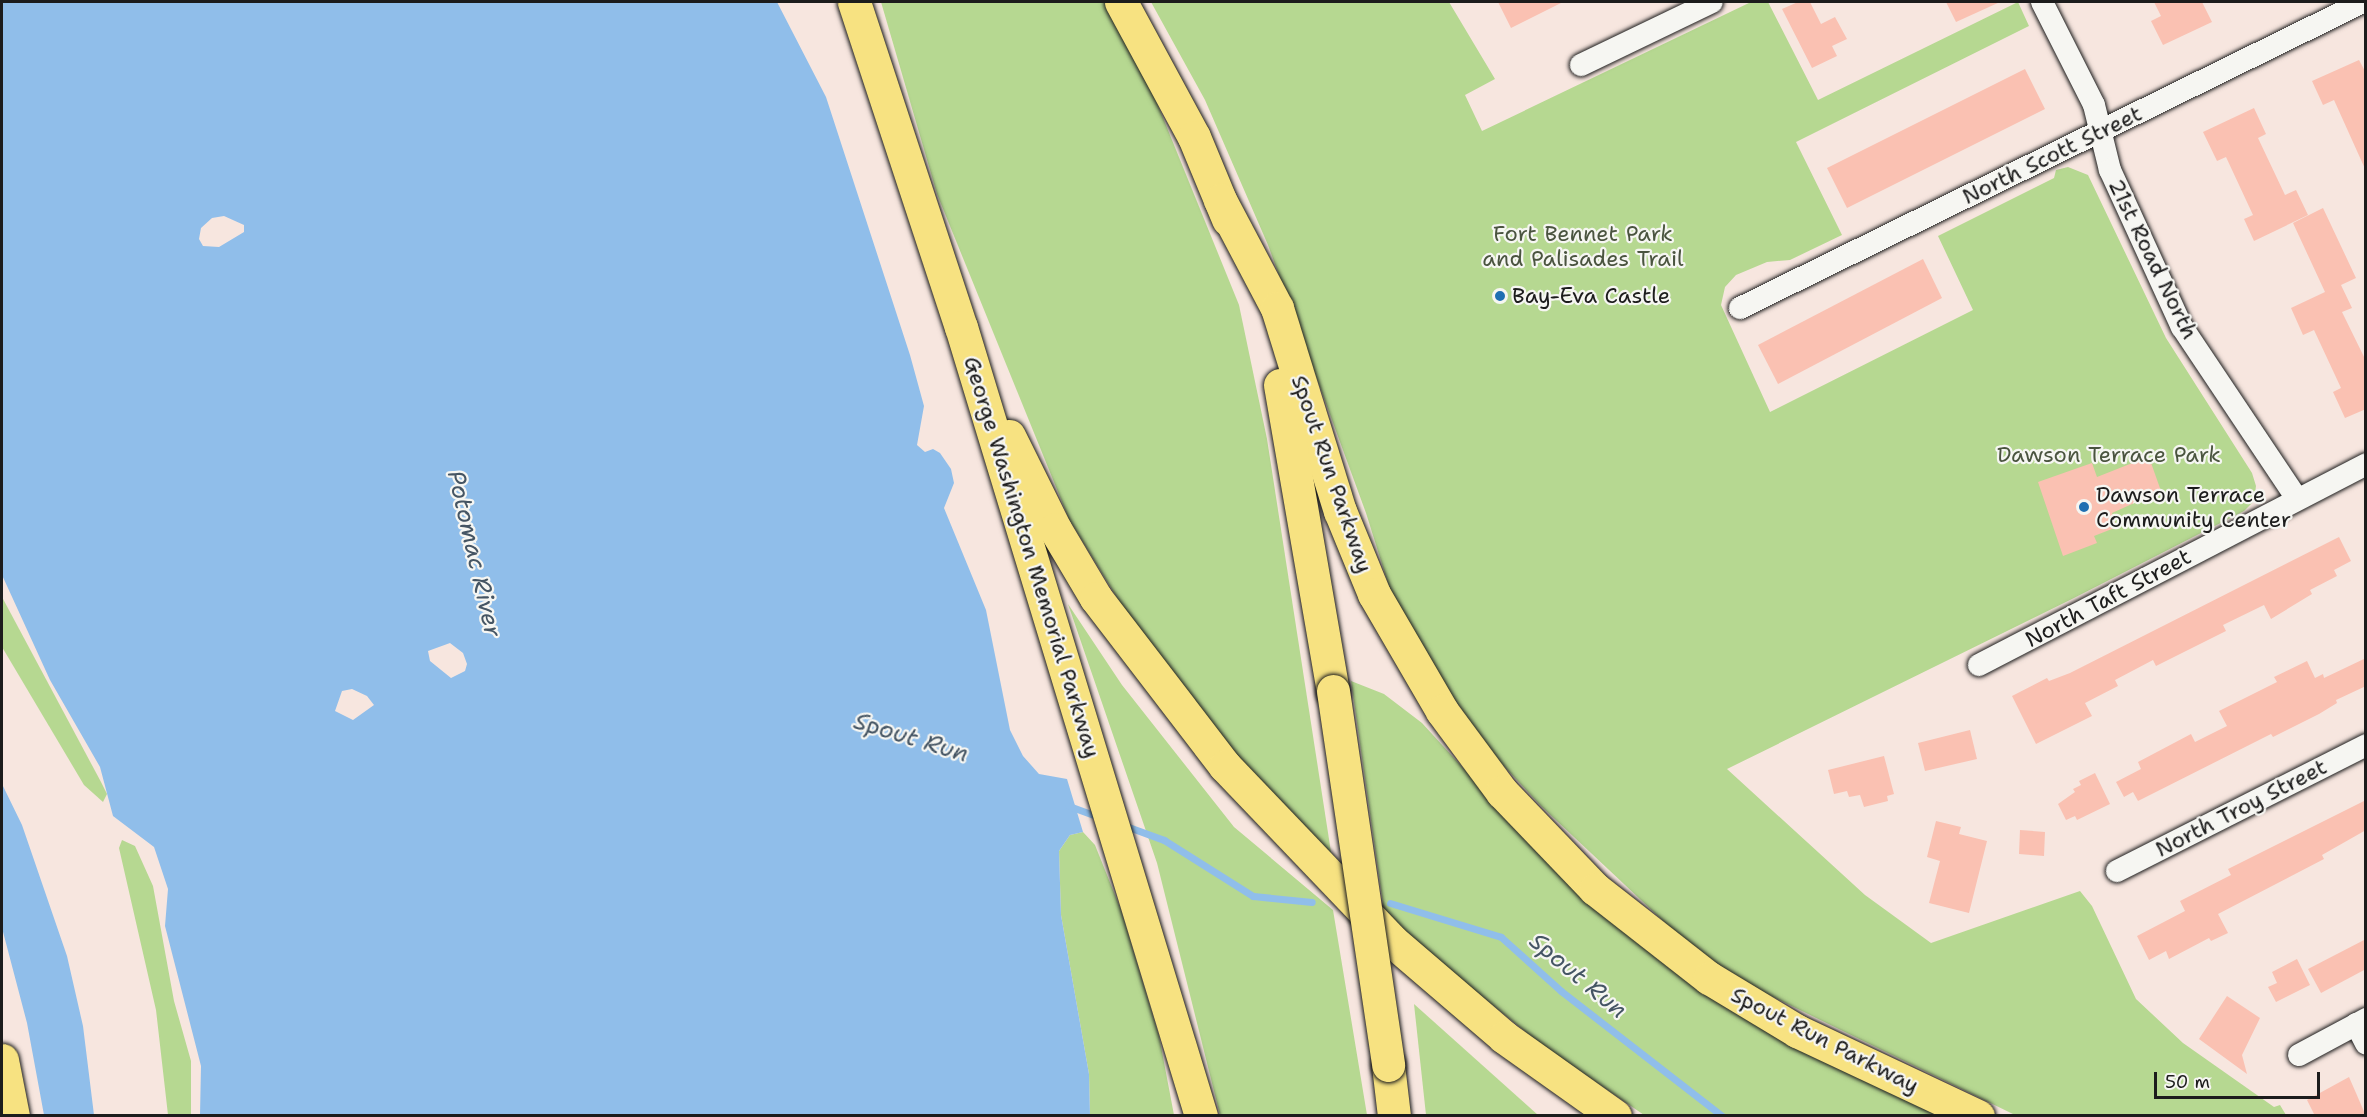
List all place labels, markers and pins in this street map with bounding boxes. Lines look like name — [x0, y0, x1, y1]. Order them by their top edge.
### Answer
place label: Bay-Eva Castle — [1512, 283, 1670, 309]
marker: Bay-Eva Castle — [1493, 289, 1507, 303]
place label: Dawson Terrace Community Center — [2096, 481, 2291, 532]
marker: Dawson Terrace Community Center — [2077, 500, 2091, 514]

